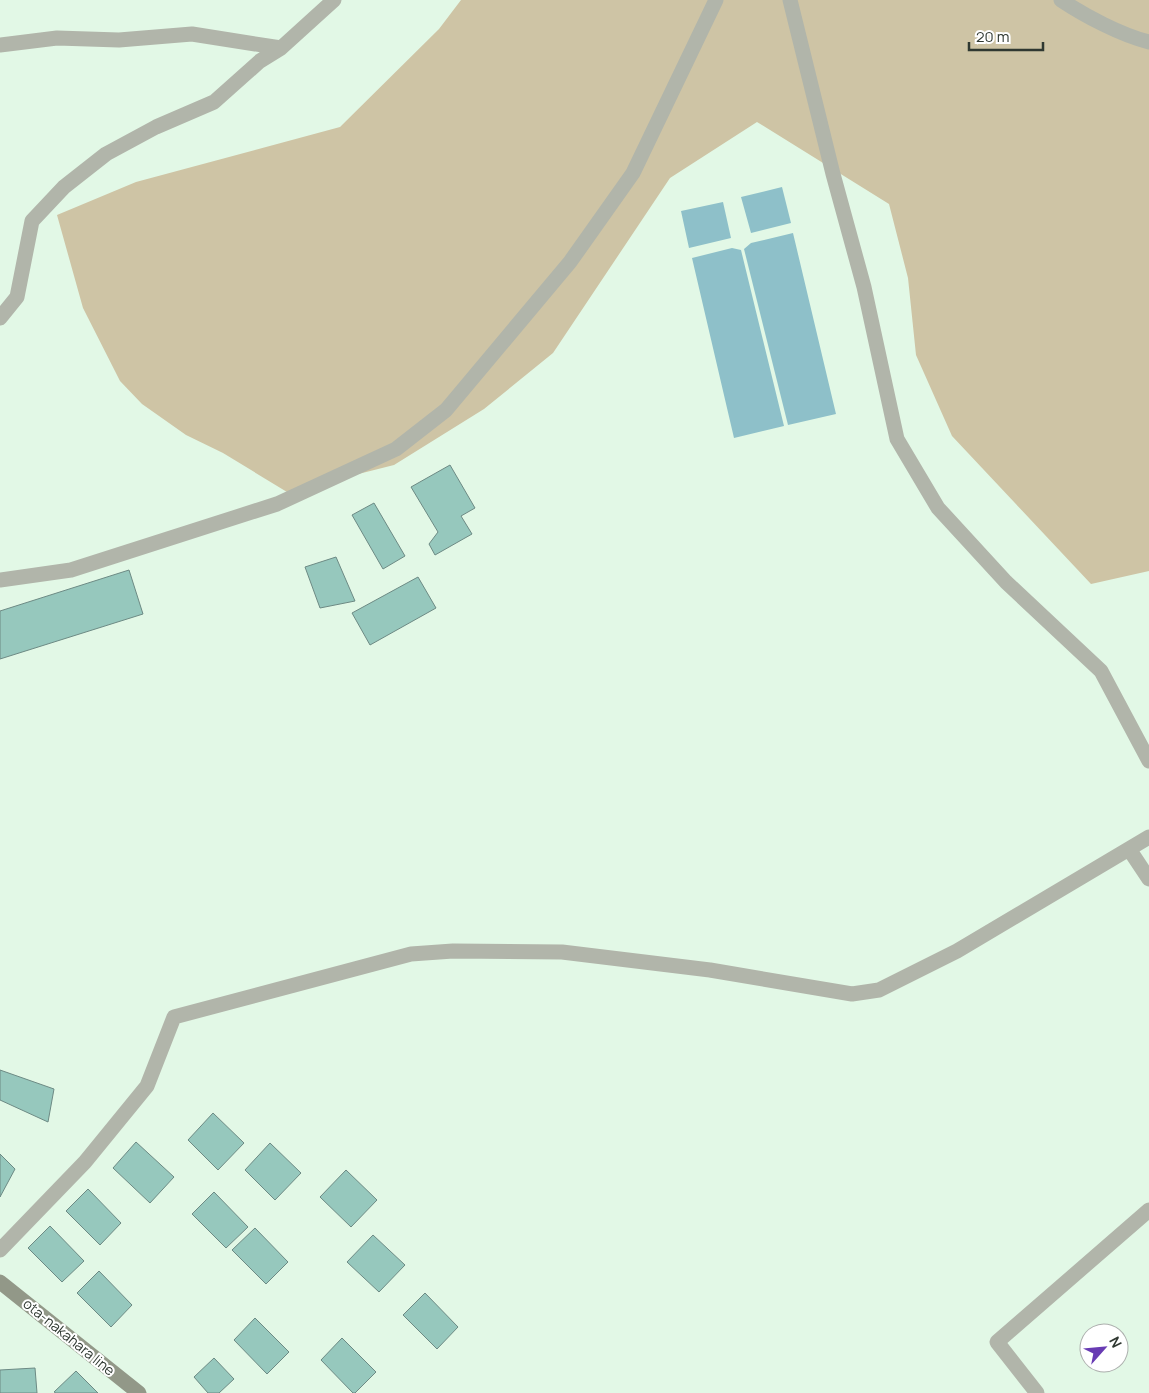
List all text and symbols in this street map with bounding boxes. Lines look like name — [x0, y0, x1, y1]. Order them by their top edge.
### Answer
scale bar — [969, 20, 1043, 52]
text: 20 m — [976, 26, 1009, 47]
street label: ota-nakahara line — [20, 1294, 119, 1379]
north arrow — [1079, 1323, 1129, 1373]
text: N — [1105, 1333, 1127, 1351]

